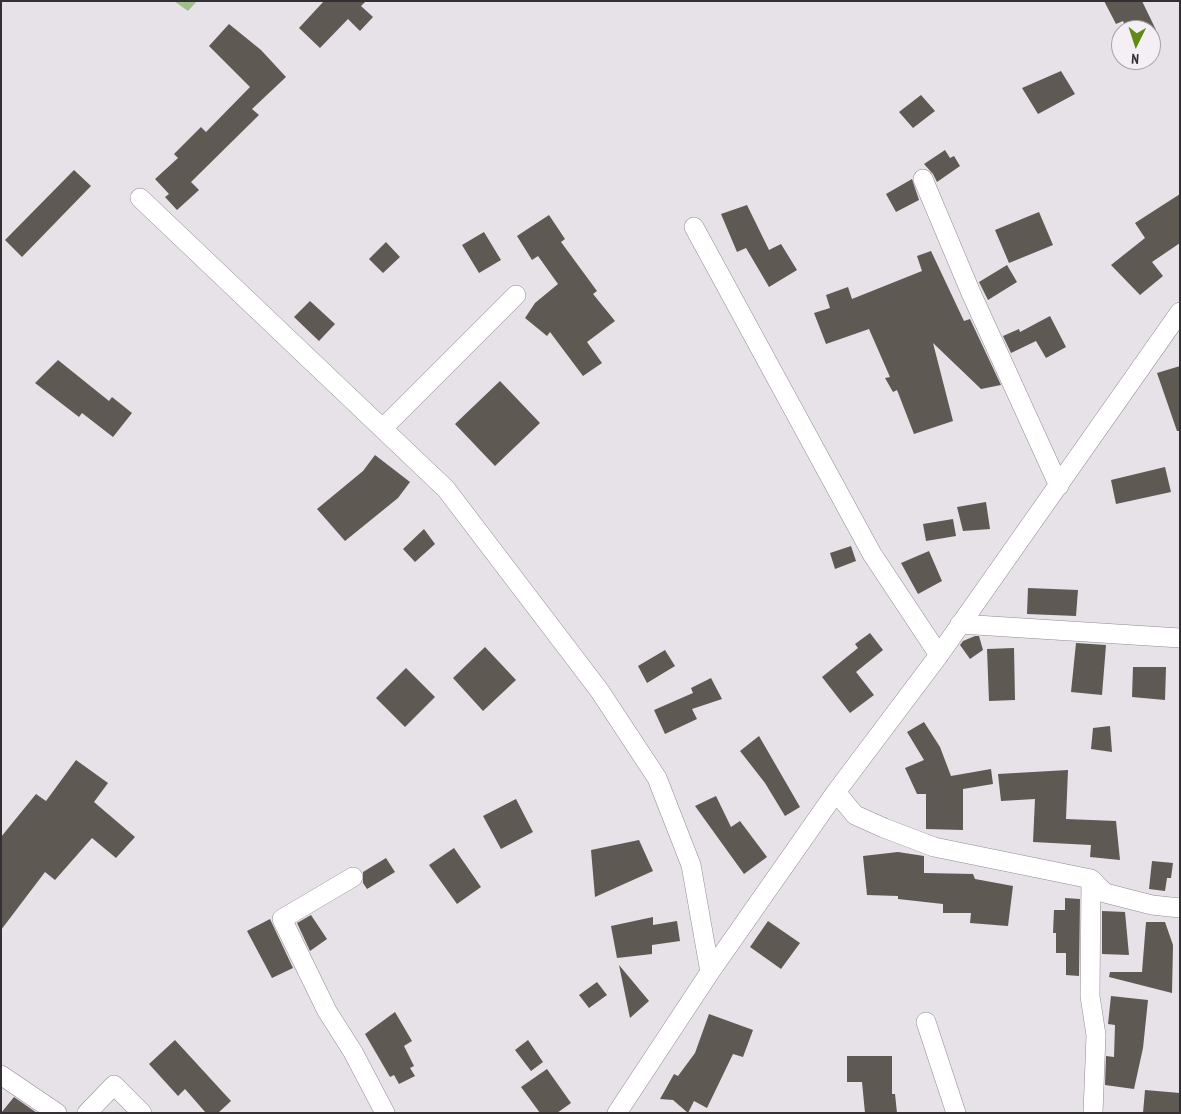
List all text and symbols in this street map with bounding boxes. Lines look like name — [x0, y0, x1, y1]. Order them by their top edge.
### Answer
north arrow — [1111, 20, 1161, 70]
text: N — [1131, 50, 1139, 68]

